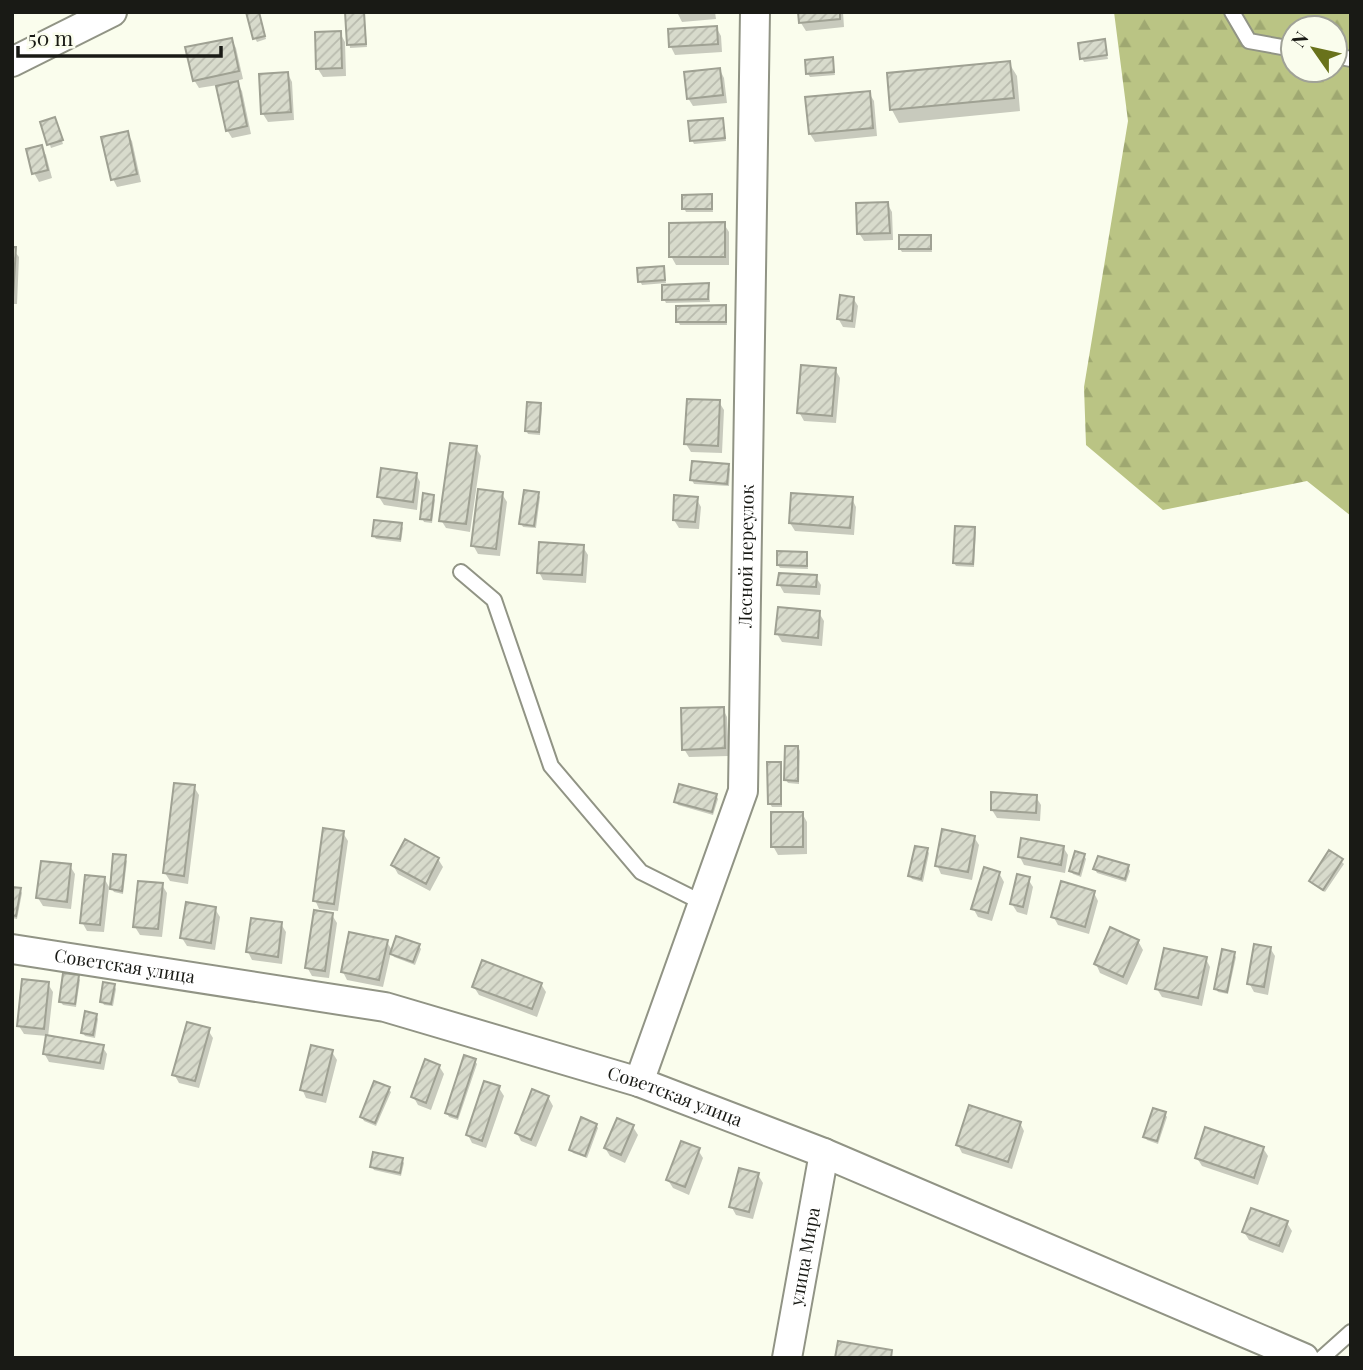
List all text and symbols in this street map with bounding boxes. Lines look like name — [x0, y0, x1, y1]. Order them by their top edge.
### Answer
scale bar — [18, 14, 220, 58]
north arrow — [1279, 14, 1349, 84]
text: 50 m — [28, 23, 74, 51]
text: N — [1284, 26, 1314, 52]
street label: Лесной переулок — [732, 484, 759, 629]
street label: Советская улица — [53, 943, 197, 988]
street label: Советская улица — [605, 1060, 746, 1132]
street label: улица Мира — [783, 1205, 825, 1309]

